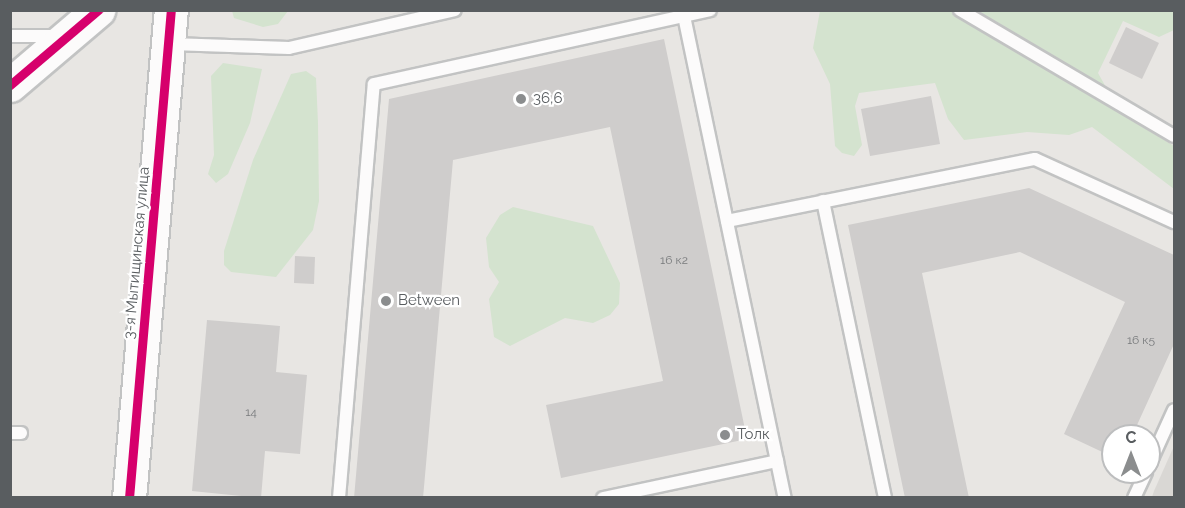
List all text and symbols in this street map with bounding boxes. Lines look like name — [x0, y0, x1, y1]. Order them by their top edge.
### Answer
place label: 36,6 — [533, 90, 562, 108]
marker: 36,6 — [514, 92, 528, 106]
street label: 3-я Мытищинская улица — [120, 166, 154, 340]
house number: 16 к2 — [660, 254, 688, 268]
place label: Between — [398, 292, 460, 310]
marker: Between — [379, 294, 393, 308]
house number: 16 к5 — [1127, 334, 1155, 348]
house number: 14 — [245, 406, 257, 420]
north arrow — [1101, 424, 1161, 484]
place label: Толк — [737, 426, 770, 444]
marker: Толк — [718, 428, 732, 442]
text: С — [1126, 428, 1136, 447]

